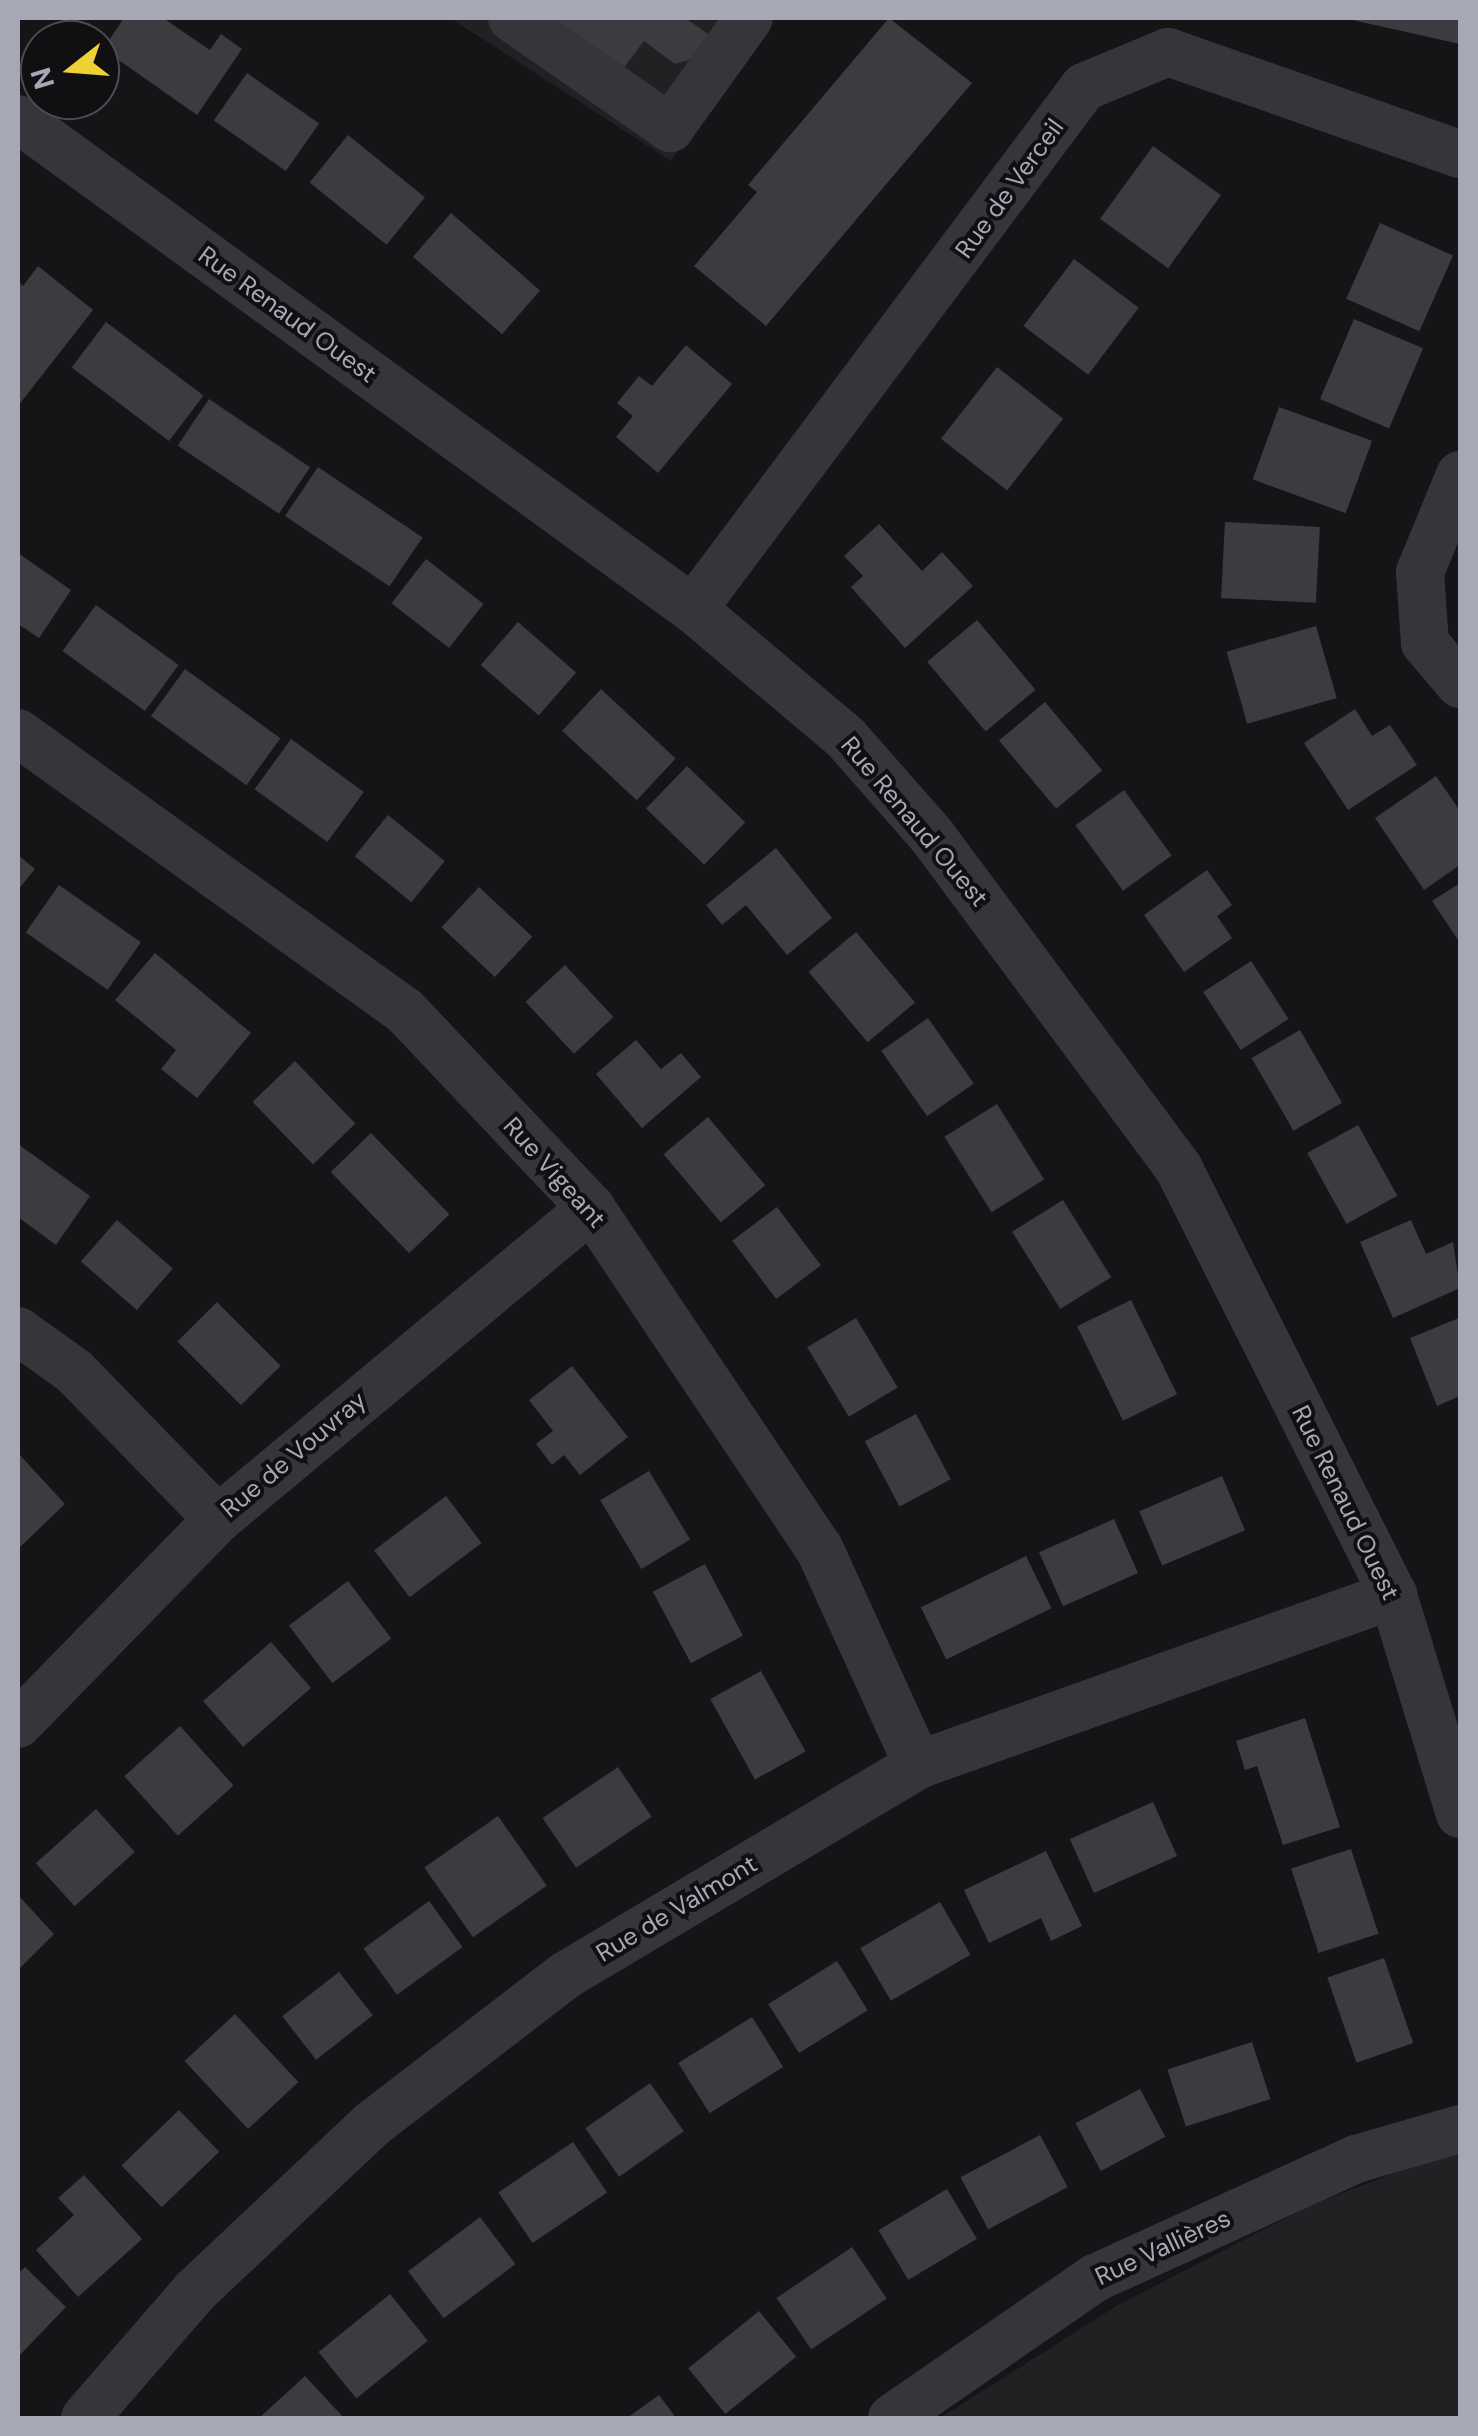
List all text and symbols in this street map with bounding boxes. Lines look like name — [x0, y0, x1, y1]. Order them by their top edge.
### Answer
north arrow — [20, 20, 120, 120]
text: N — [22, 63, 63, 94]
street label: Rue de Verceil — [949, 114, 1071, 264]
street label: Rue Renaud Ouest — [192, 240, 382, 390]
street label: Rue Renaud Ouest — [834, 731, 994, 913]
street label: Rue Vigeant — [497, 1112, 611, 1234]
street label: Rue de Vouvray — [215, 1386, 373, 1524]
street label: Rue Renaud Ouest — [1285, 1401, 1405, 1605]
street label: Rue de Valmont — [591, 1849, 763, 1969]
street label: Rue Vallières — [1091, 2204, 1235, 2292]

